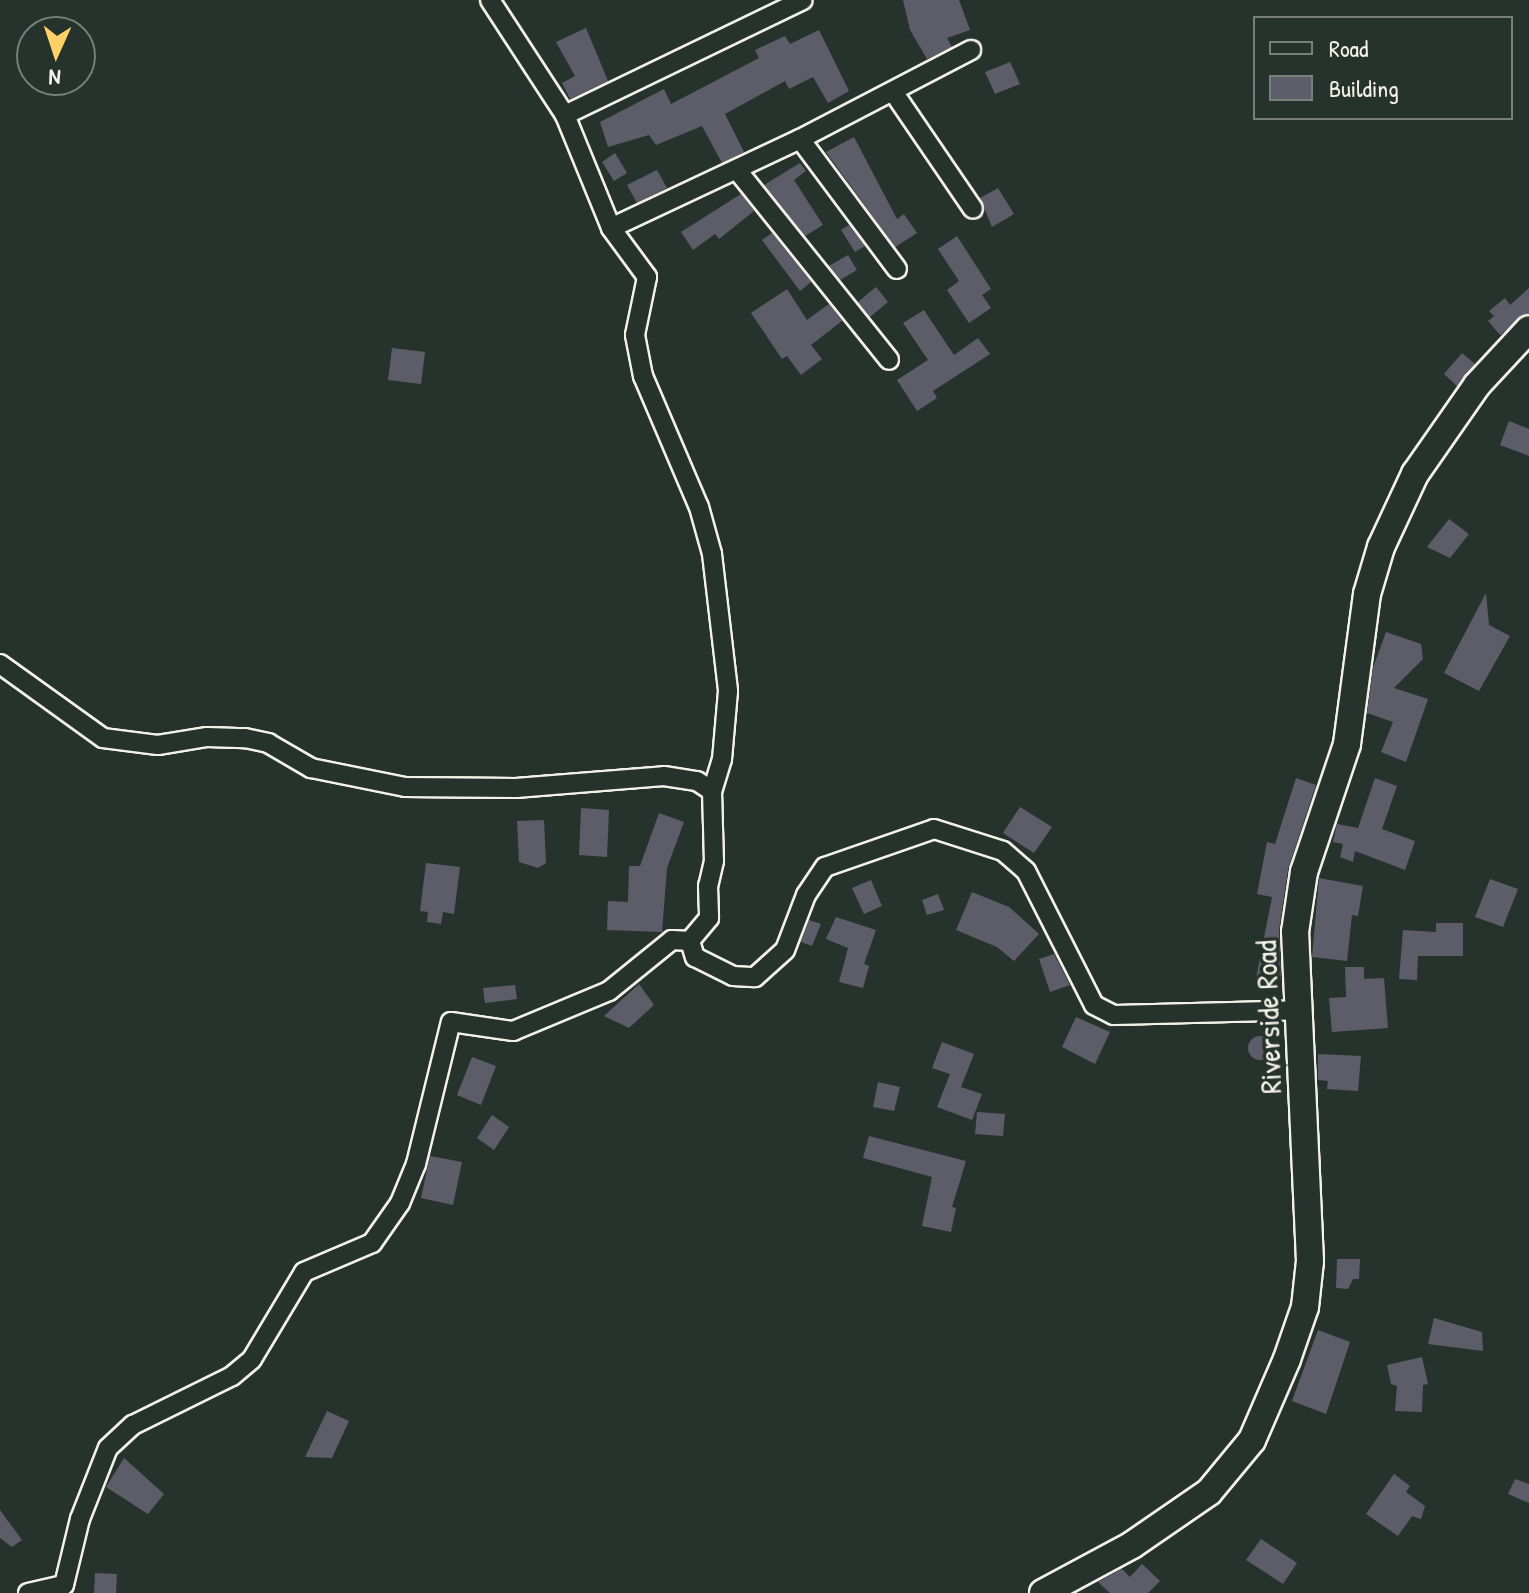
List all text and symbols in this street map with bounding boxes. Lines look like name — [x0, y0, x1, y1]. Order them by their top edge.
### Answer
north arrow — [16, 16, 96, 96]
legend — [1253, 16, 1513, 120]
text: Road — [1329, 32, 1368, 64]
text: N — [48, 63, 61, 93]
text: Building — [1329, 72, 1399, 104]
street label: Riverside Road — [1247, 940, 1289, 1094]

